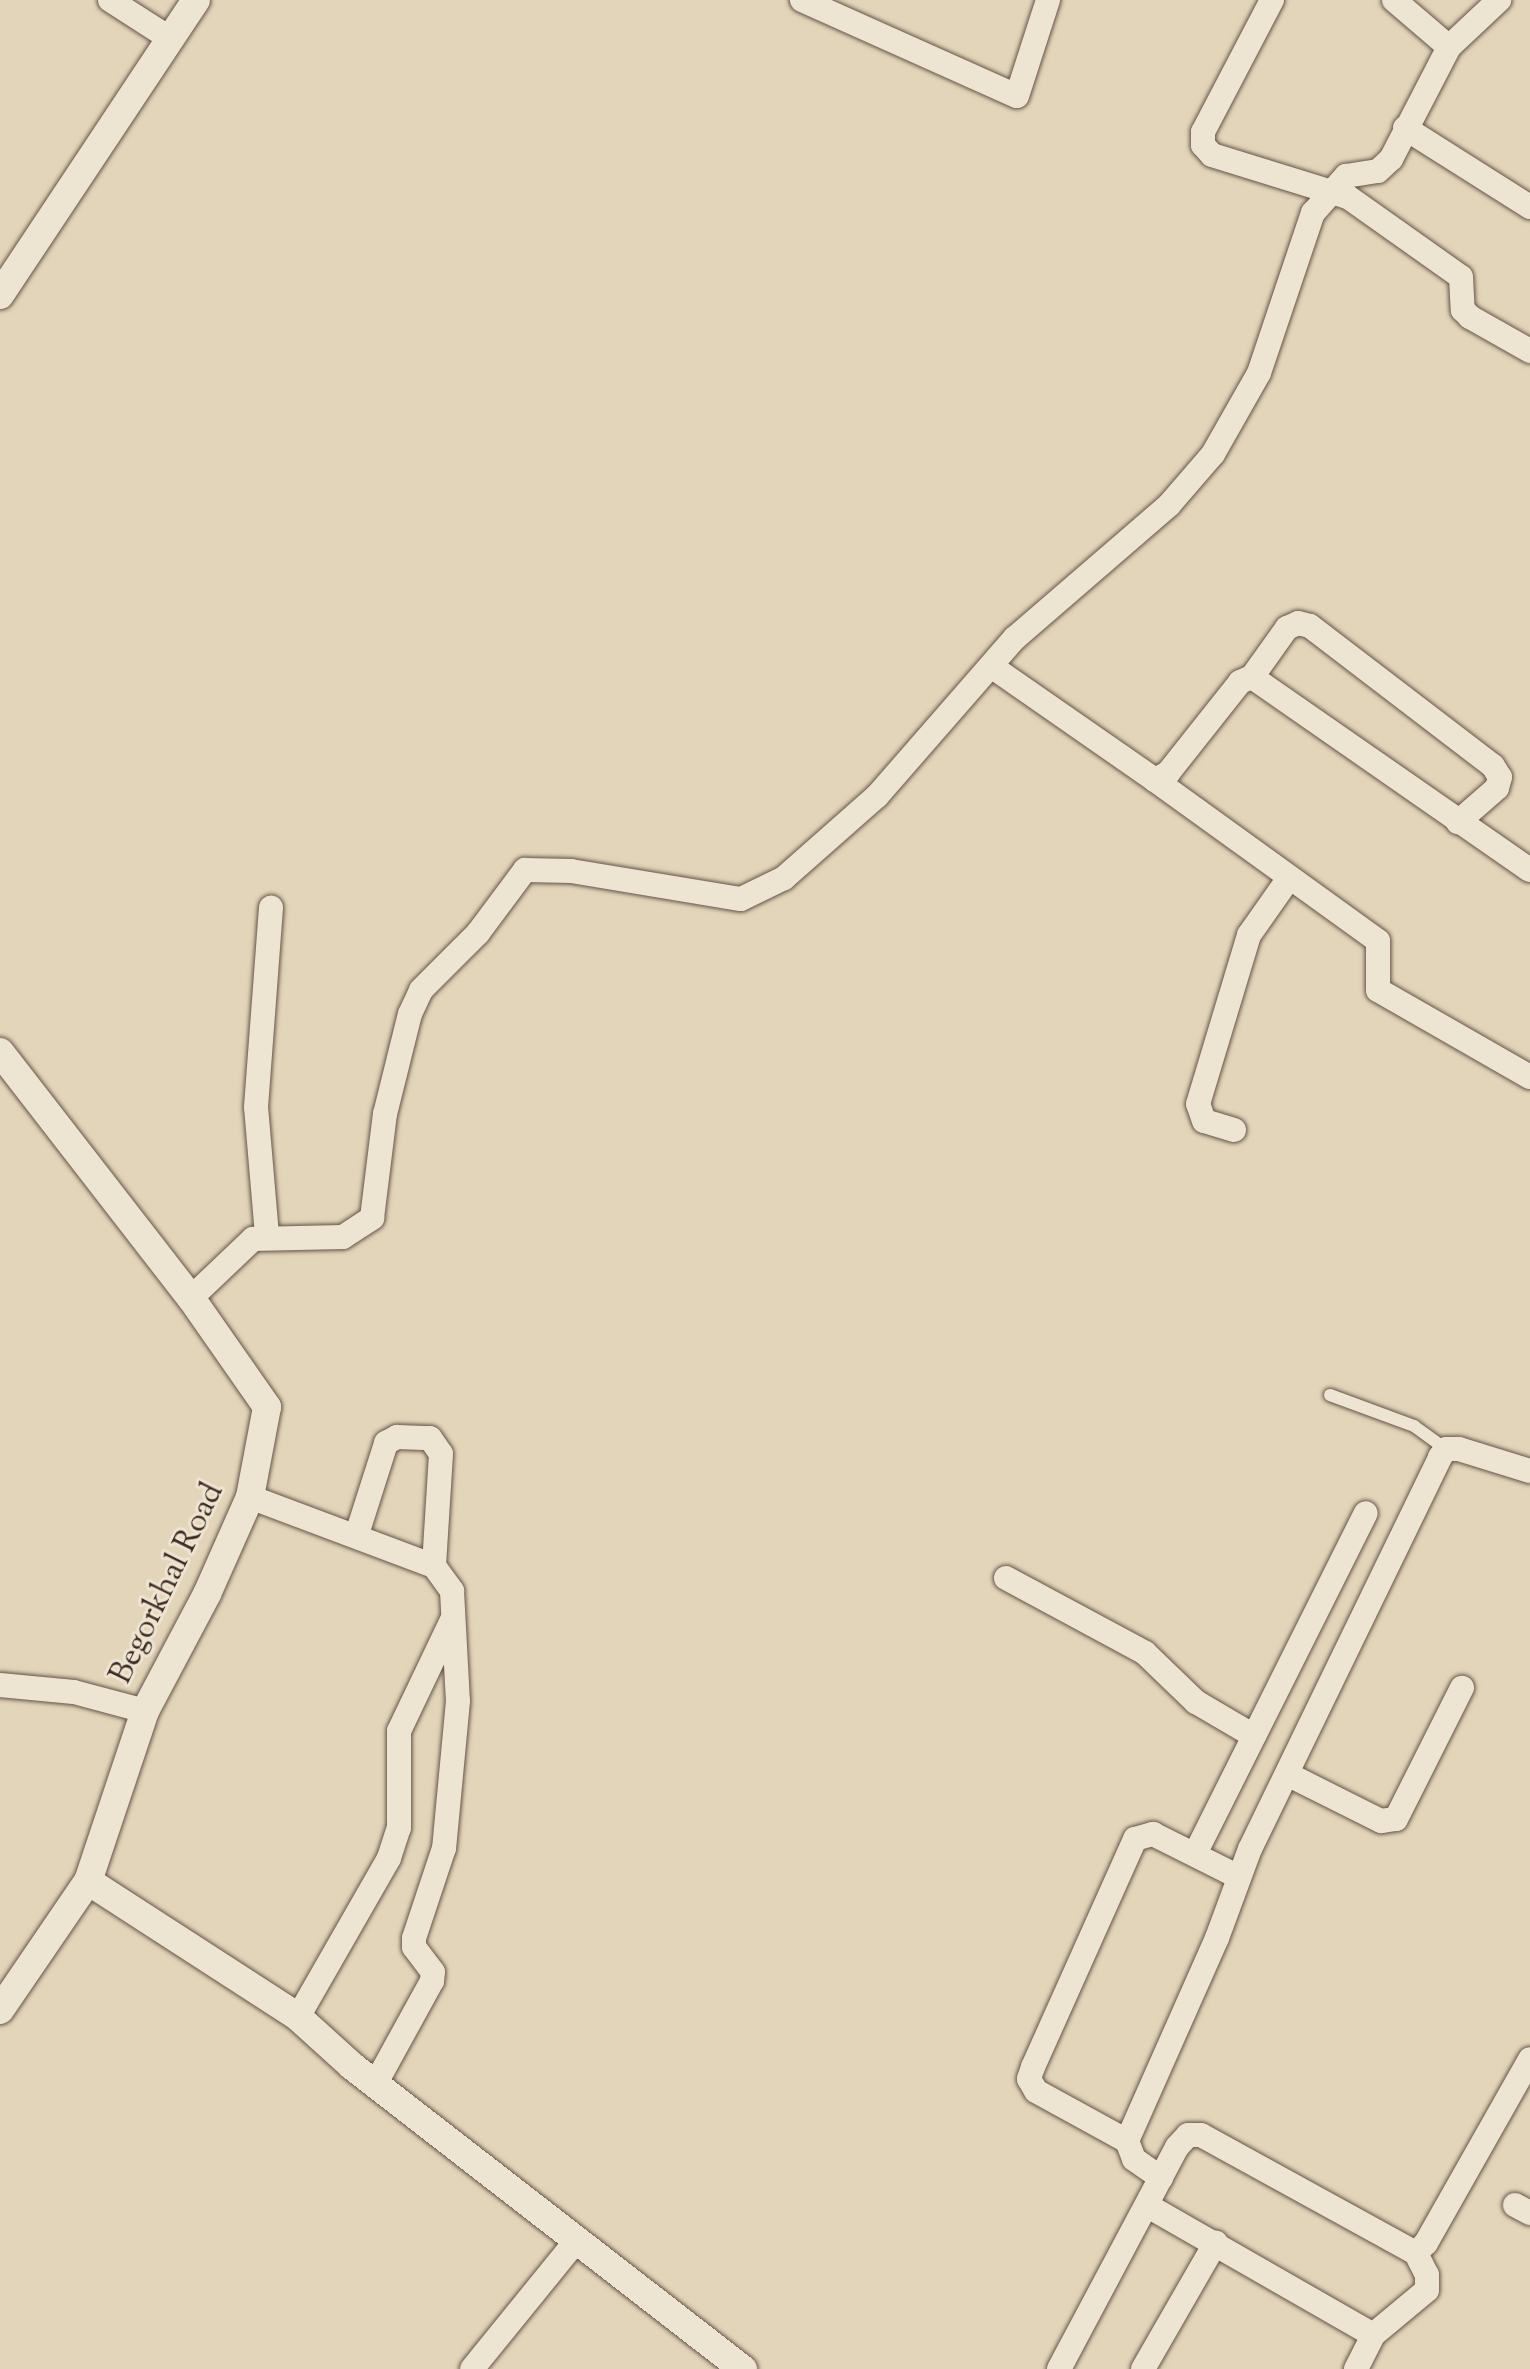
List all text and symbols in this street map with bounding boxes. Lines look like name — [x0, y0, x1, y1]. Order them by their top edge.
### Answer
street label: Begorkhal Road — [103, 1477, 233, 1691]

